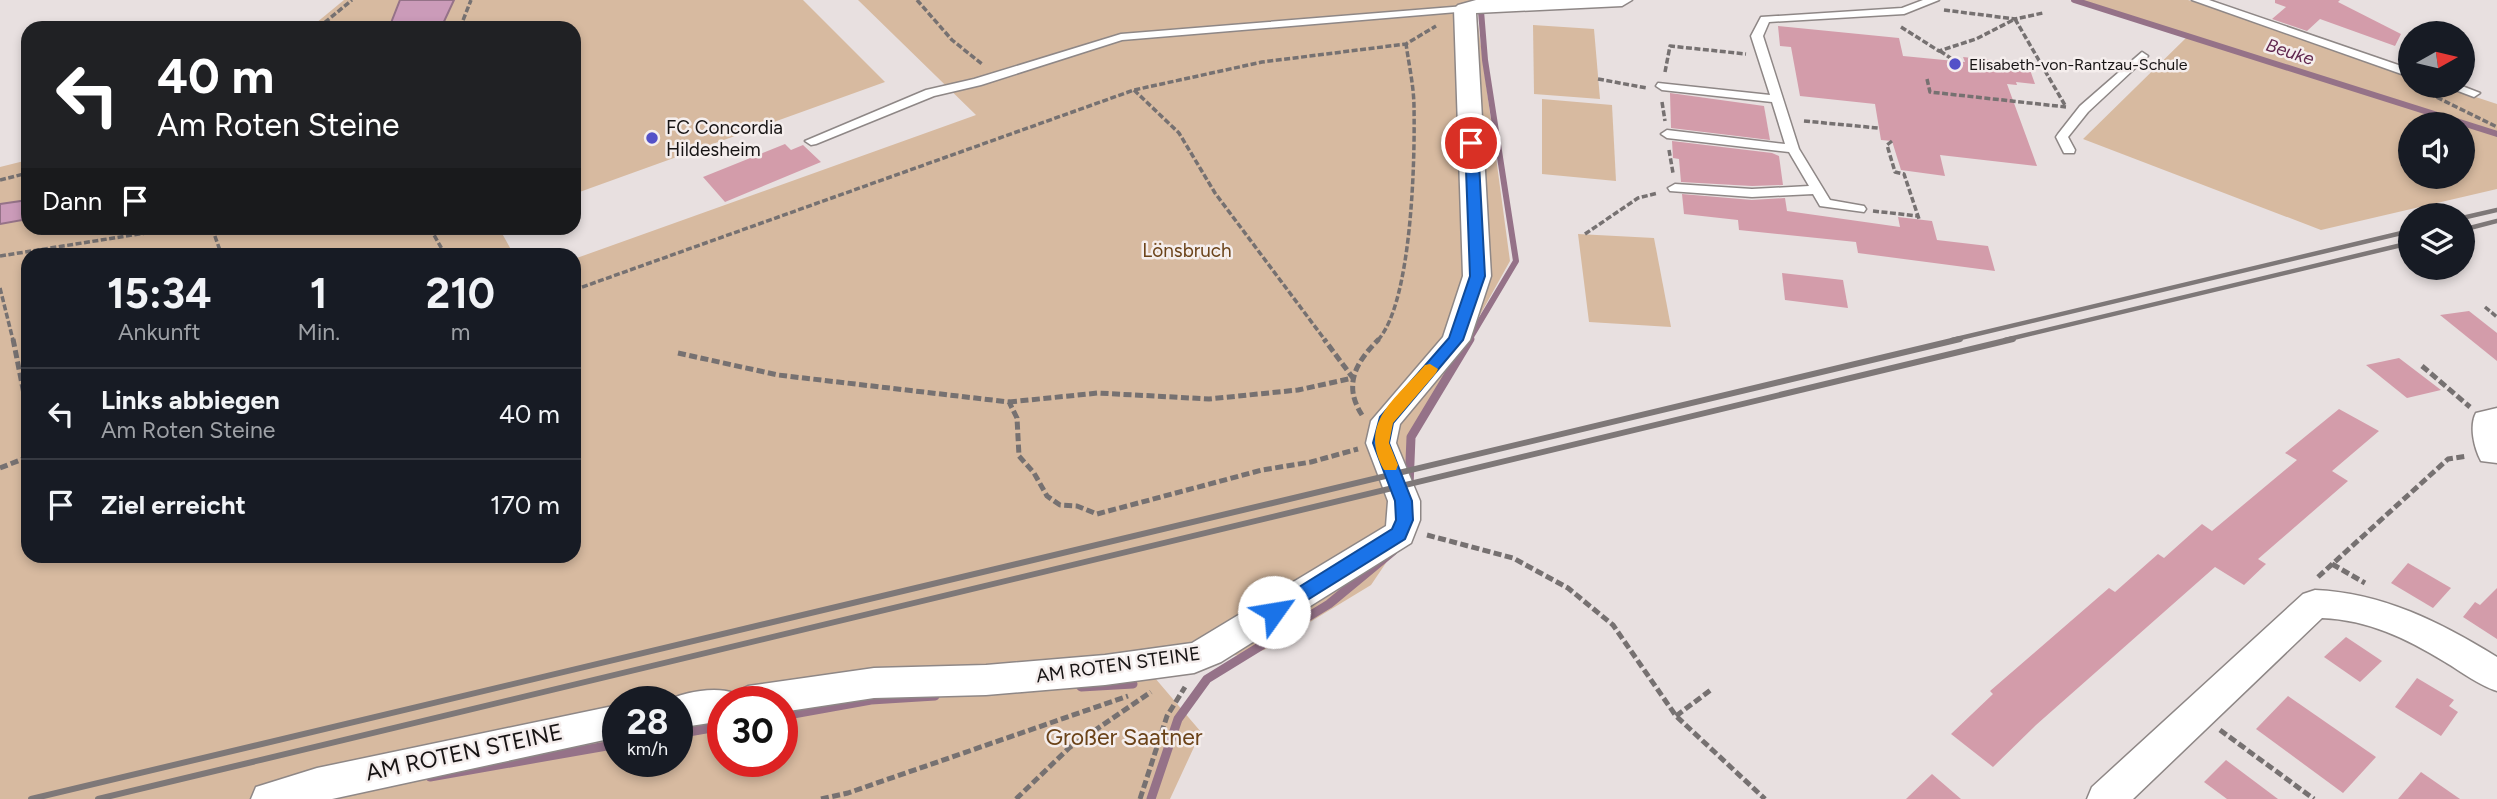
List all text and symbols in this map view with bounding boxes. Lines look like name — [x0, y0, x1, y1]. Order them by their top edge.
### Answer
north arrow — [2398, 21, 2474, 98]
map controls — [2398, 21, 2475, 280]
water label: Beuke — [2263, 34, 2317, 70]
text: 40 m — [157, 46, 274, 105]
icon: left — [42, 49, 133, 140]
place label: Elisabeth-von-Rantzau-Schule — [1969, 55, 2188, 74]
marker: Elisabeth-von-Rantzau-Schule — [1947, 56, 1963, 72]
text: Am Roten Steine — [157, 106, 400, 144]
button: sound — [2398, 112, 2475, 189]
pin — [1441, 113, 1501, 173]
place label: FC Concordia Hildesheim — [666, 116, 783, 161]
icon: arrive — [1452, 124, 1490, 162]
marker: FC Concordia Hildesheim — [644, 130, 660, 146]
icon: arrive — [116, 182, 154, 220]
text: Dann — [42, 185, 102, 217]
button: layers — [2398, 203, 2475, 280]
park label: Lönsbruch — [1142, 239, 1232, 262]
text: 15:34 — [107, 268, 212, 319]
text: 1 — [310, 268, 328, 319]
text: 210 — [426, 268, 495, 319]
text: Ankunft — [118, 318, 200, 346]
text: Min. — [298, 318, 340, 346]
text: m — [451, 318, 470, 346]
text: Links abbiegen — [101, 384, 280, 416]
icon: left — [42, 395, 80, 433]
text: 40 m — [499, 398, 560, 430]
text: Am Roten Steine — [101, 416, 275, 444]
icon: arrive — [42, 486, 80, 524]
text: Ziel erreicht — [101, 489, 246, 521]
text: 170 m — [490, 489, 560, 521]
position arrow — [1237, 575, 1311, 649]
street label: AM ROTEN STEINE — [1034, 642, 1202, 687]
speed limit sign: 30 — [707, 686, 798, 777]
text: 28 — [627, 701, 668, 743]
street label: AM ROTEN STEINE — [363, 717, 565, 787]
park label: Großer Saatner — [1045, 723, 1203, 751]
text: km/h — [627, 738, 668, 760]

